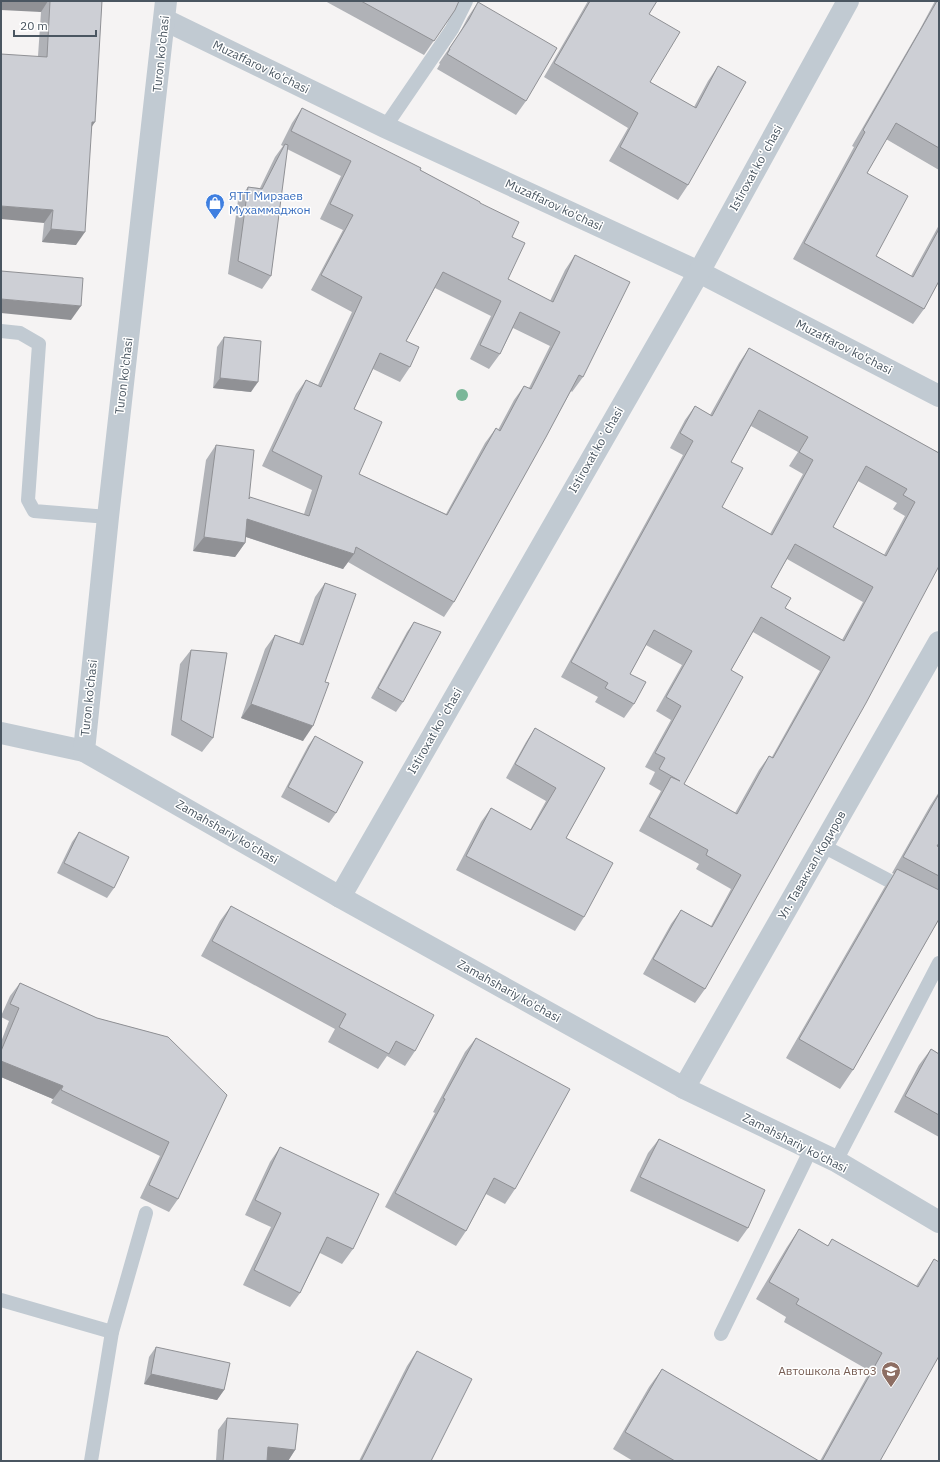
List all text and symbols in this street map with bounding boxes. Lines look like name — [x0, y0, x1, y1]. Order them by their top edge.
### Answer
scale bar — [14, 12, 96, 38]
street label: Turon ko'chasi — [149, 15, 172, 93]
text: 20 m — [20, 18, 48, 33]
street label: Muzaffarov ko'chasi — [210, 37, 312, 96]
street label: Istiroxat koʻchasi — [726, 122, 785, 214]
street label: Muzaffarov ko'chasi — [503, 175, 605, 234]
place label: ЯТТ Мирзаев Мухаммаджон — [229, 188, 311, 217]
shop icon: ЯТТ Мирзаев Мухаммаджон — [204, 192, 226, 220]
street label: Muzaffarov ko'chasi — [794, 316, 895, 377]
street label: Turon ko'chasi — [111, 337, 136, 415]
street label: Istiroxat koʻchasi — [565, 404, 626, 495]
street label: Turon ko'chasi — [77, 659, 100, 737]
street label: Istiroxat koʻchasi — [404, 685, 465, 776]
street label: Zamahshariy ko'chasi — [173, 796, 281, 867]
street label: Ул. Таваккал Кодиров — [774, 808, 849, 922]
street label: Zamahshariy ko'chasi — [455, 956, 563, 1025]
street label: Zamahshariy ko'chasi — [740, 1110, 850, 1176]
school or university icon: Автошкола Авто3 — [880, 1360, 902, 1388]
place label: Автошкола Авто3 — [778, 1363, 877, 1378]

